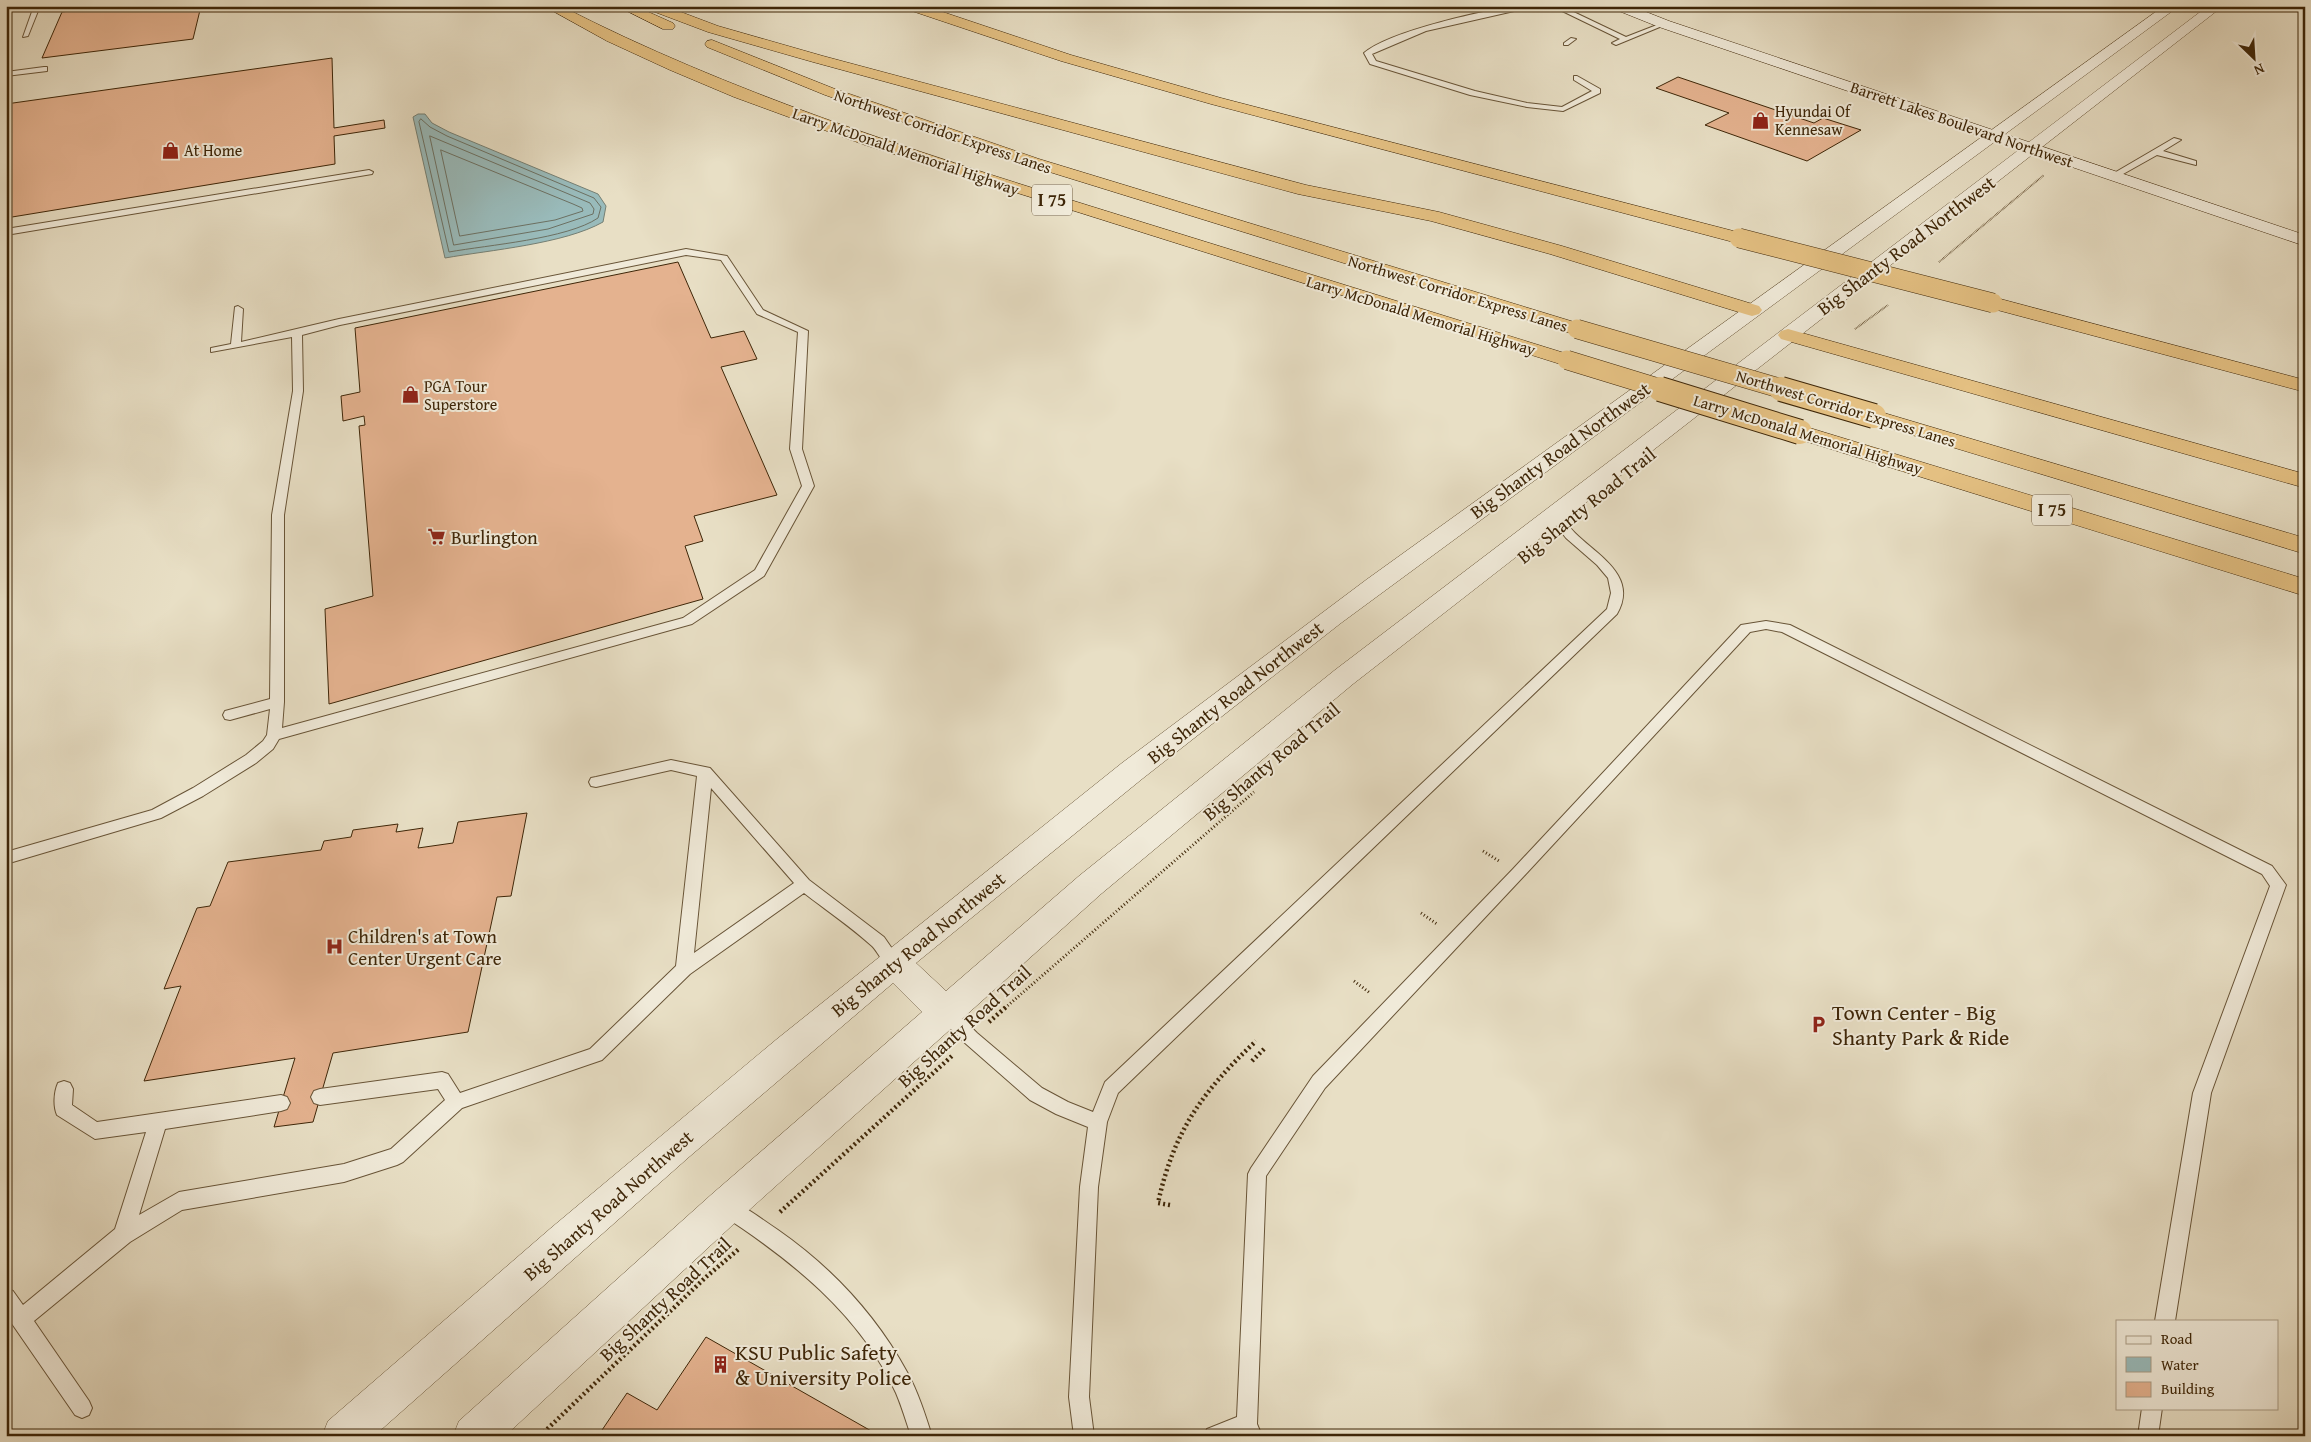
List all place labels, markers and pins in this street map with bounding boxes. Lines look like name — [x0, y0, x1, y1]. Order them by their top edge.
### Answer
place label: Hyundai Of Kennesaw — [1775, 99, 1852, 141]
shop icon: Hyundai Of Kennesaw — [1751, 110, 1771, 130]
place label: At Home — [184, 138, 242, 162]
shop icon: At Home — [160, 140, 180, 160]
place label: PGA Tour Superstore — [424, 374, 497, 416]
shop icon: PGA Tour Superstore — [400, 385, 420, 405]
place label: Burlington — [451, 523, 538, 551]
supermarket icon: Burlington — [427, 527, 447, 547]
place label: Children's at Town Center Urgent Care — [348, 922, 502, 972]
hospital icon: Children's at Town Center Urgent Care — [324, 937, 344, 957]
place label: Town Center - Big Shanty Park & Ride — [1832, 996, 2009, 1053]
parking icon: Town Center - Big Shanty Park & Ride — [1808, 1015, 1828, 1035]
place label: KSU Public Safety & University Police — [735, 1336, 912, 1393]
building icon: KSU Public Safety & University Police — [711, 1355, 731, 1375]

